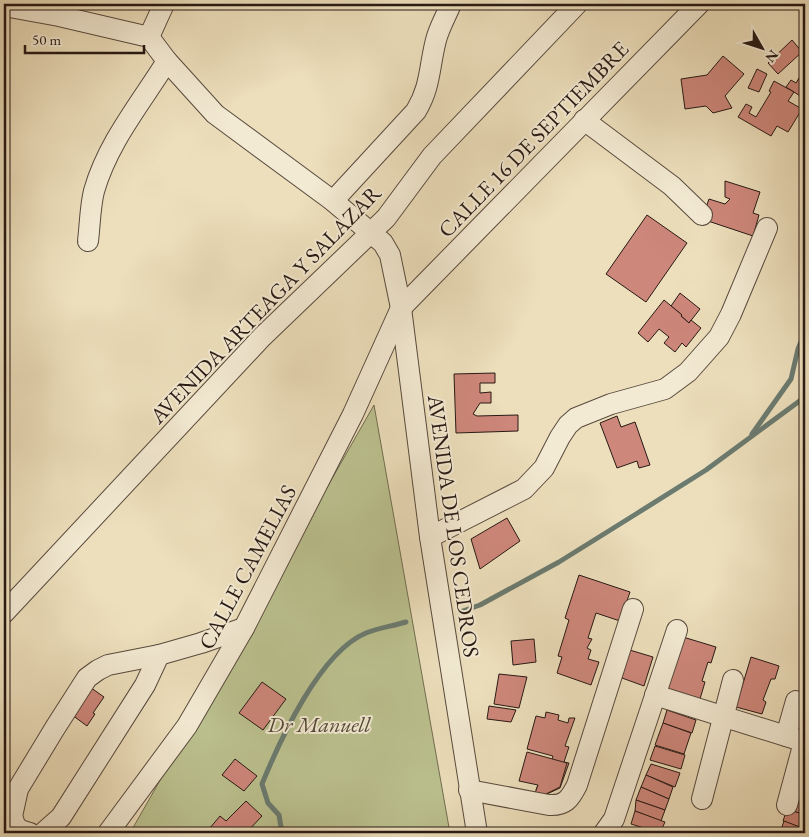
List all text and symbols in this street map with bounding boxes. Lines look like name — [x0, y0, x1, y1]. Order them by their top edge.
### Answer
scale bar — [25, 22, 144, 54]
north arrow — [736, 22, 786, 72]
text: 50 m — [32, 30, 61, 49]
street label: CALLE 16 DE SEPTIEMBRE — [432, 35, 635, 244]
text: N — [761, 46, 783, 67]
street label: AVENIDA ARTEAGA Y SALAZAR — [143, 179, 387, 430]
street label: AVENIDA DE LOS CEDROS — [421, 392, 486, 659]
street label: CALLE CAMELIAS — [192, 480, 303, 654]
park label: Dr Manuell — [266, 710, 371, 739]

